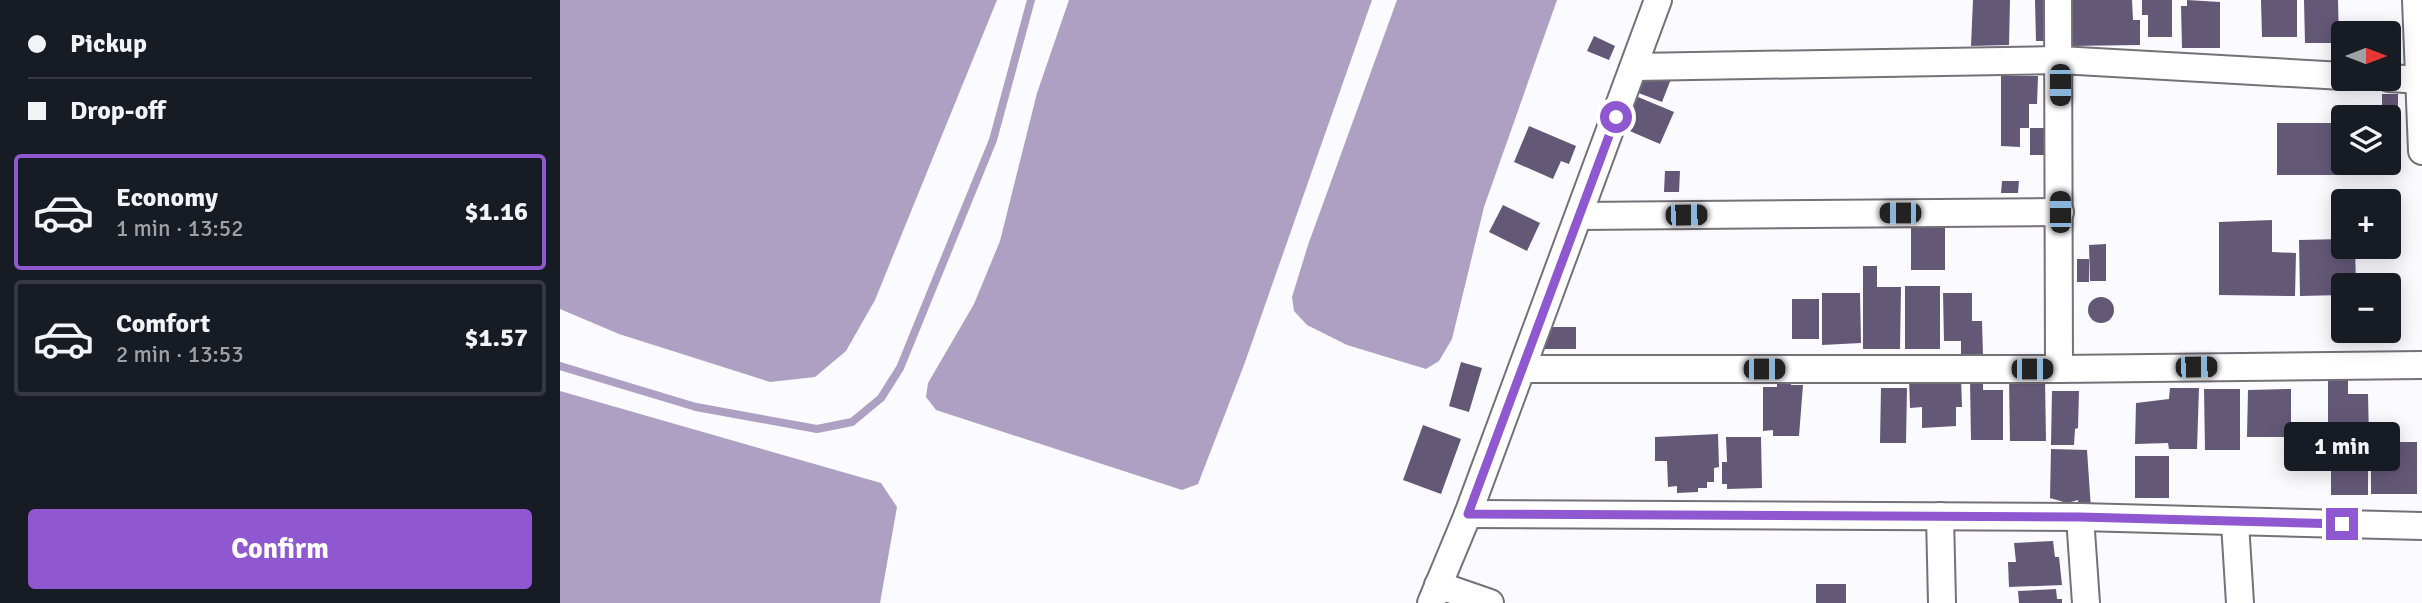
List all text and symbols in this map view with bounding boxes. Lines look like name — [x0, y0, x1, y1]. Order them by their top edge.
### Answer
north arrow — [2331, 21, 2401, 91]
map controls — [2331, 21, 2401, 343]
text: Pickup — [70, 28, 147, 60]
car — [2050, 64, 2071, 106]
text: Drop-off — [70, 95, 166, 127]
route start — [1600, 101, 1632, 133]
button: layers — [2331, 105, 2401, 175]
icon: car — [32, 181, 95, 244]
text: Economy — [116, 182, 218, 214]
button: + — [2331, 189, 2401, 259]
car — [2050, 191, 2071, 233]
text: $1.16 — [464, 196, 528, 228]
car — [1880, 203, 1922, 224]
car — [1665, 204, 1708, 226]
text: 1 min · 13:52 — [116, 214, 244, 243]
button: − — [2331, 273, 2401, 343]
icon: car — [32, 307, 95, 370]
text: Comfort — [116, 308, 210, 340]
text: $1.57 — [464, 322, 528, 354]
text: 2 min · 13:53 — [116, 340, 244, 369]
car — [2175, 356, 2218, 378]
car — [1744, 359, 1786, 380]
car — [2012, 359, 2054, 380]
callout: 1 min — [2284, 422, 2400, 472]
text: 1 min — [2314, 432, 2370, 461]
route end — [2326, 508, 2358, 540]
button: Confirm — [28, 509, 532, 589]

